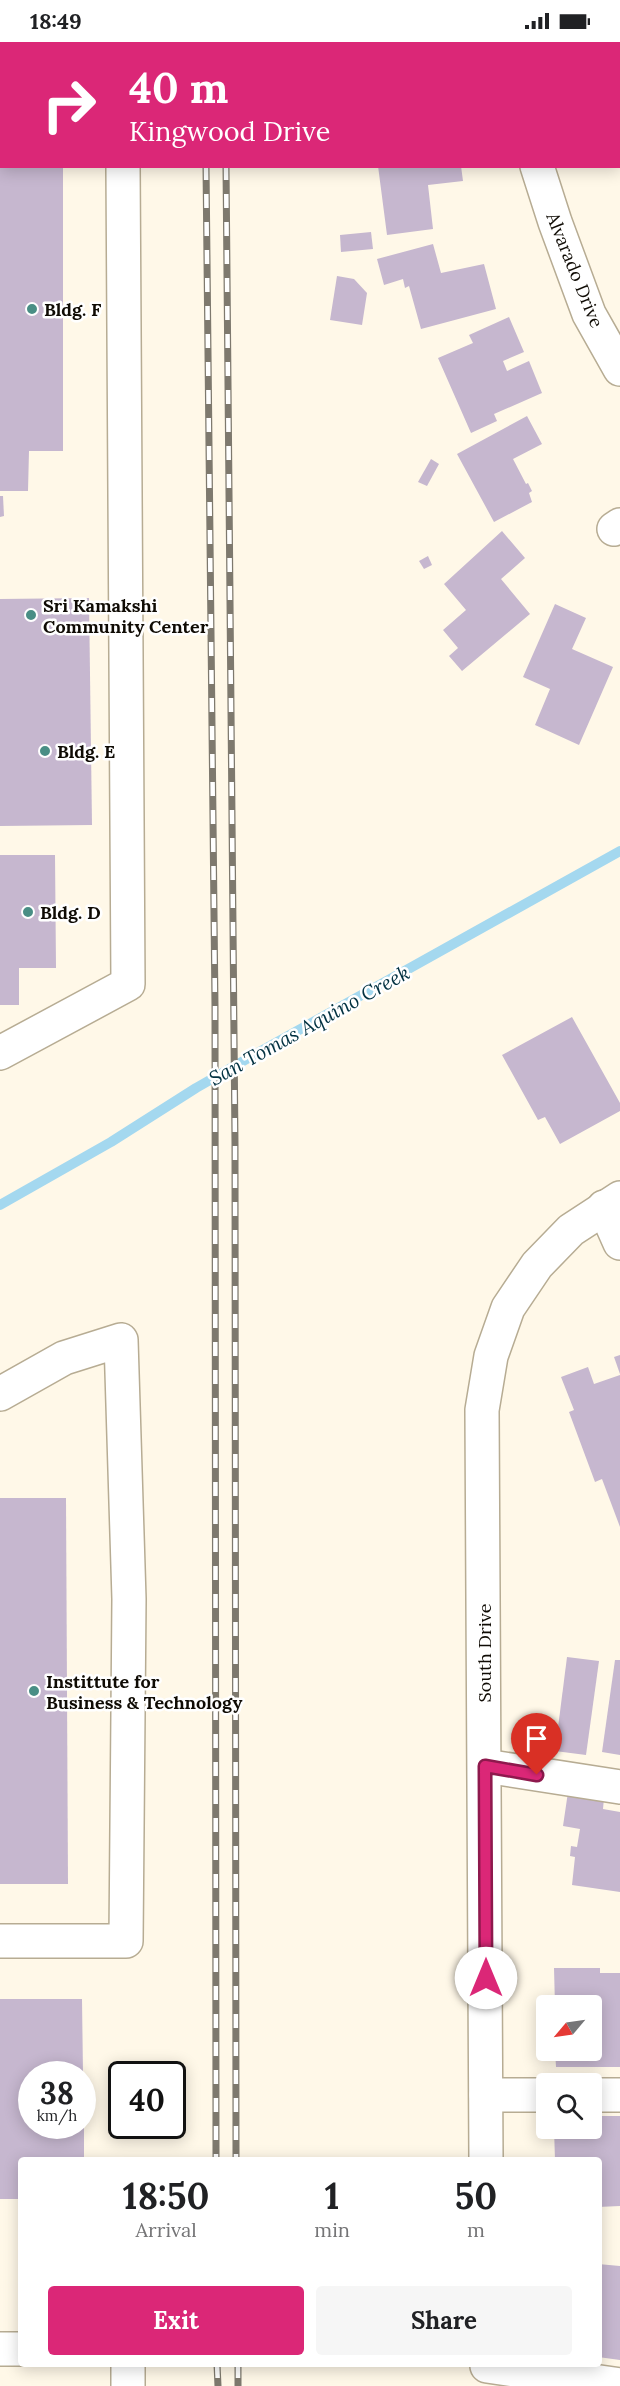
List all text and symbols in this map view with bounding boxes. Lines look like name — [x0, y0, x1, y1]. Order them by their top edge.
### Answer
text: 18:49 — [30, 7, 82, 35]
text: 40 m — [129, 61, 228, 115]
icon: right — [30, 66, 108, 144]
text: Kingwood Drive — [129, 114, 330, 148]
street label: Alvarado Drive — [541, 208, 609, 331]
place label: Bldg. F — [44, 298, 102, 321]
marker: Bldg. F — [25, 302, 39, 316]
place label: Sri Kamakshi Community Center — [43, 594, 209, 638]
marker: Sri Kamakshi Community Center — [24, 608, 38, 622]
place label: Bldg. E — [57, 740, 115, 763]
marker: Bldg. E — [38, 744, 52, 758]
place label: Bldg. D — [40, 901, 101, 924]
marker: Bldg. D — [21, 905, 35, 919]
water label: San Tomas Aquino Creek — [204, 959, 414, 1091]
street label: South Drive — [473, 1603, 496, 1702]
place label: Instittute for Business & Technology — [46, 1670, 243, 1714]
marker: Instittute for Business & Technology — [27, 1684, 41, 1698]
pin — [511, 1713, 562, 1775]
icon: arrive — [520, 1722, 553, 1755]
position arrow — [454, 1946, 518, 2010]
north arrow — [536, 1995, 602, 2061]
map controls — [536, 1995, 602, 2139]
speed limit sign: 40 — [108, 2061, 186, 2139]
button: search — [536, 2073, 602, 2139]
text: 38 — [40, 2074, 74, 2112]
text: km/h — [37, 2106, 77, 2125]
text: 18:50 — [123, 2173, 209, 2219]
text: 1 — [325, 2173, 339, 2219]
text: 50 — [455, 2173, 497, 2219]
text: Arrival — [136, 2217, 197, 2242]
text: min — [314, 2217, 350, 2242]
text: m — [467, 2217, 485, 2242]
button: Exit — [48, 2286, 304, 2355]
button: Share — [316, 2286, 572, 2355]

